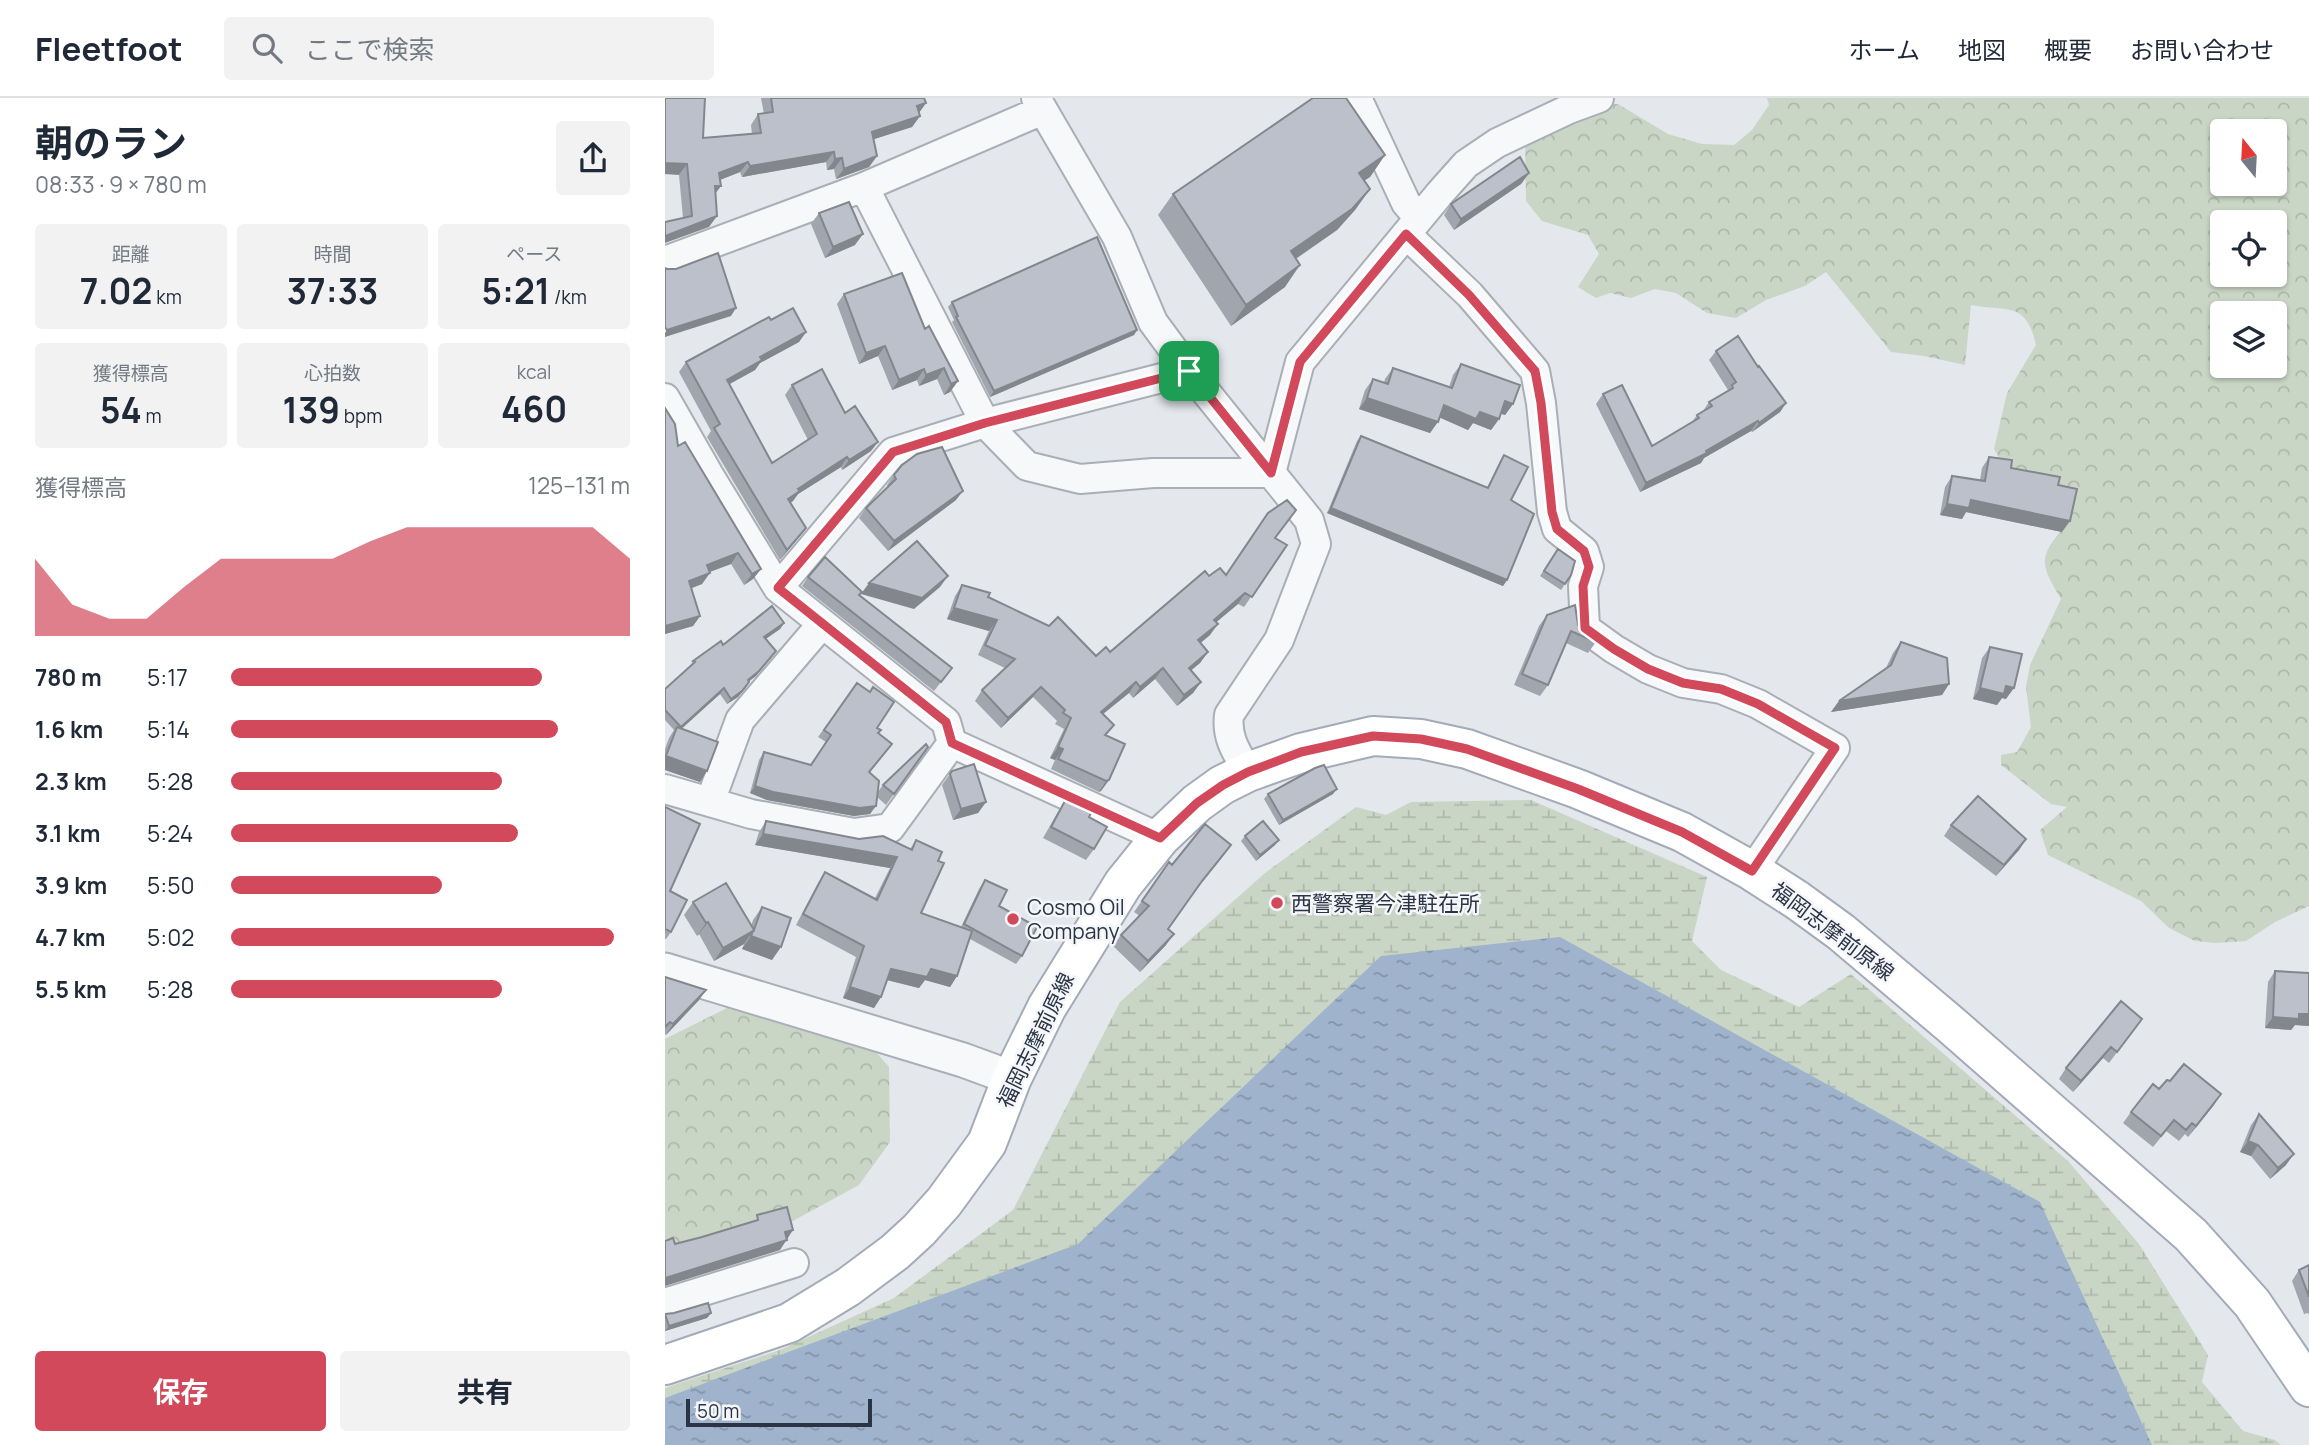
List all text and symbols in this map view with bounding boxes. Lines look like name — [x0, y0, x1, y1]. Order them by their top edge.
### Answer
search box — [224, 17, 714, 80]
text: Fleetfoot — [35, 26, 182, 71]
icon: search — [248, 29, 286, 67]
text: ここで検索 — [304, 31, 434, 67]
text: ホーム — [1849, 33, 1920, 66]
text: 地図 — [1958, 33, 2006, 66]
text: 概要 — [2044, 33, 2092, 66]
text: お問い合わせ — [2130, 33, 2274, 66]
text: 朝のラン — [35, 116, 187, 168]
north arrow — [2210, 119, 2287, 196]
map controls — [2210, 119, 2287, 378]
button: share — [556, 121, 630, 195]
text: 08:33 · 9 × 780 m — [35, 168, 207, 200]
button: locate — [2210, 210, 2287, 287]
text: 距離 — [112, 241, 150, 267]
text: 時間 — [313, 241, 352, 267]
text: ペース — [506, 241, 562, 267]
text: 7.02 — [80, 267, 152, 315]
text: 37:33 — [287, 267, 378, 315]
text: 5:21 — [481, 267, 550, 315]
text: km — [152, 284, 182, 310]
text: /km — [550, 284, 587, 310]
button: layers — [2210, 301, 2287, 378]
pin — [1159, 341, 1219, 401]
icon: arrive — [1170, 352, 1208, 390]
text: kcal — [517, 359, 552, 385]
text: 獲得標高 — [93, 360, 169, 386]
text: 心拍数 — [304, 360, 361, 386]
text: 460 — [501, 385, 567, 433]
text: 54 — [100, 386, 142, 434]
text: 139 — [283, 386, 340, 434]
text: m — [142, 403, 162, 429]
text: bpm — [340, 403, 382, 429]
text: 125–131 m — [528, 469, 630, 501]
text: 獲得標高 — [35, 471, 127, 503]
text: 780 m — [35, 661, 102, 693]
text: 5:17 — [147, 661, 188, 693]
text: 1.6 km — [35, 713, 103, 745]
text: 5:14 — [147, 713, 190, 745]
text: 2.3 km — [35, 765, 107, 797]
text: 5:28 — [147, 765, 194, 797]
text: 3.1 km — [35, 817, 100, 849]
text: 5:24 — [147, 817, 193, 849]
text: 3.9 km — [35, 869, 107, 901]
text: 5:50 — [147, 869, 194, 901]
street label: 福岡志摩前原線 — [1766, 876, 1900, 986]
place label: 西警察署今津駐在所 — [1291, 889, 1480, 917]
place label: Cosmo Oil Company — [1027, 893, 1125, 945]
marker: 西警察署今津駐在所 — [1269, 895, 1285, 911]
marker: Cosmo Oil Company — [1005, 911, 1021, 927]
text: 4.7 km — [35, 921, 105, 953]
text: 5:02 — [147, 921, 194, 953]
street label: 福岡志摩前原線 — [990, 968, 1080, 1112]
text: 5.5 km — [35, 973, 107, 1005]
text: 5:28 — [147, 973, 194, 1005]
button: 保存 — [35, 1351, 326, 1431]
button: 共有 — [340, 1351, 630, 1431]
scale bar — [686, 1396, 871, 1428]
text: 50 m — [697, 1398, 739, 1424]

